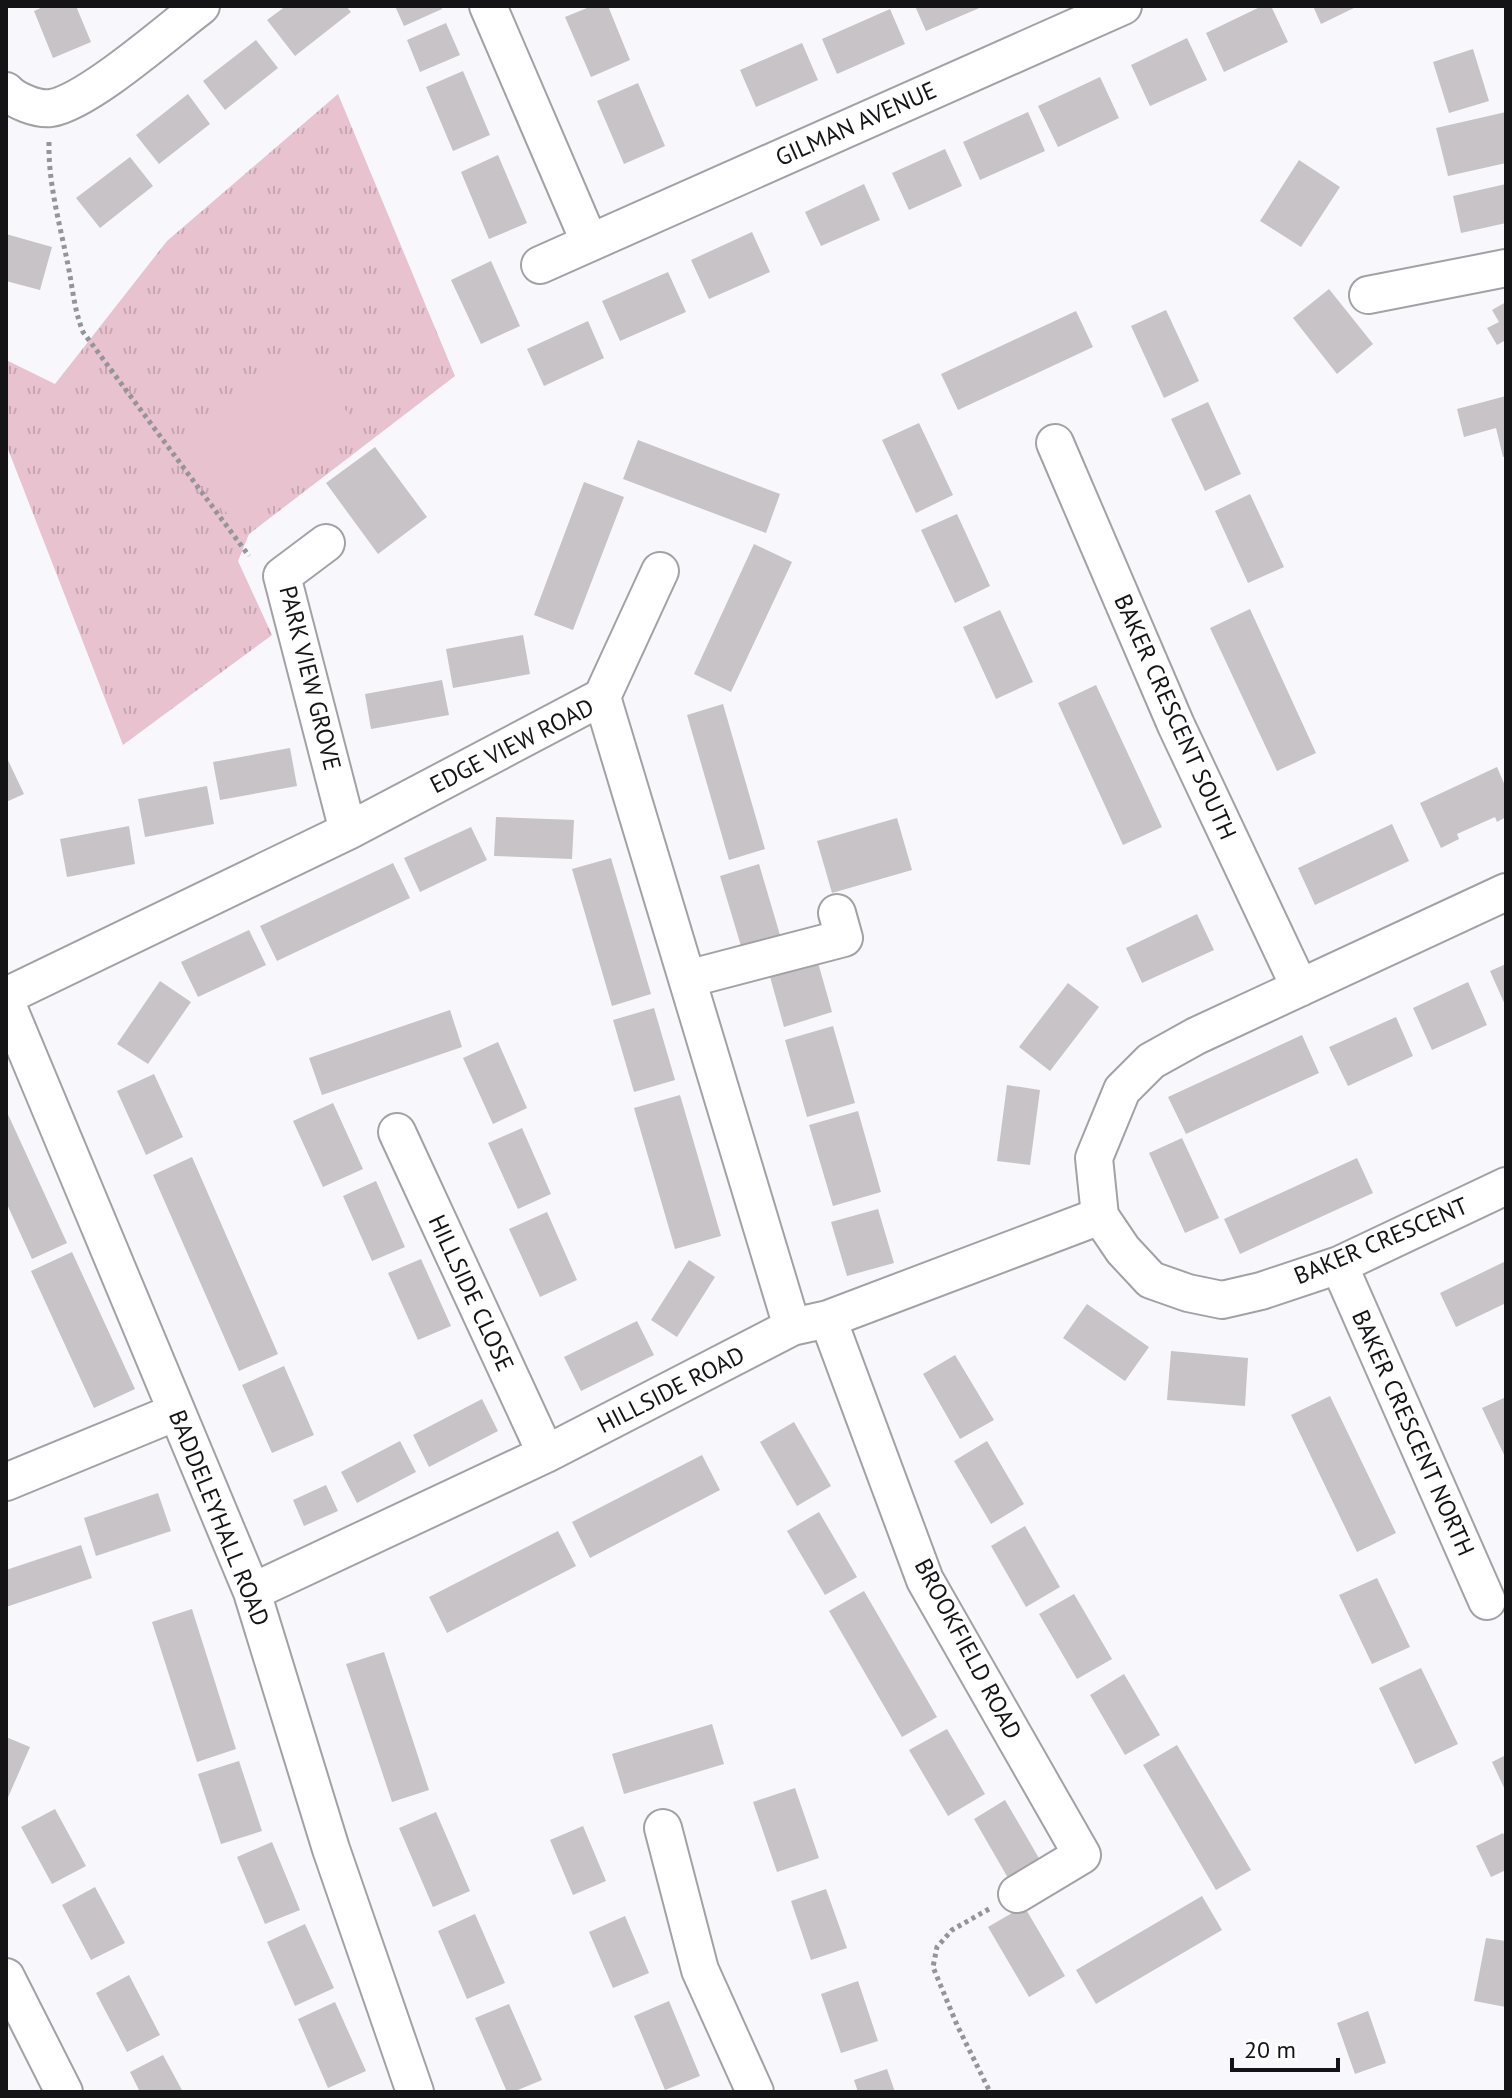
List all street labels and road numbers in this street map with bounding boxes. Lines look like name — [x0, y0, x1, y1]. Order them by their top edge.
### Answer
street label: GILMAN AVENUE — [770, 74, 941, 173]
street label: PARK VIEW GROVE — [273, 582, 348, 773]
street label: BAKER CRESCENT SOUTH — [1107, 589, 1244, 844]
street label: EDGE VIEW ROAD — [425, 691, 599, 800]
street label: BAKER CRESCENT — [1289, 1190, 1472, 1291]
street label: HILLSIDE CLOSE — [422, 1210, 521, 1376]
street label: BAKER CRESCENT NORTH — [1345, 1305, 1482, 1561]
street label: HILLSIDE ROAD — [592, 1339, 750, 1440]
street label: BADDELEYHALL ROAD — [162, 1405, 277, 1630]
street label: BROOKFIELD ROAD — [908, 1553, 1029, 1744]

